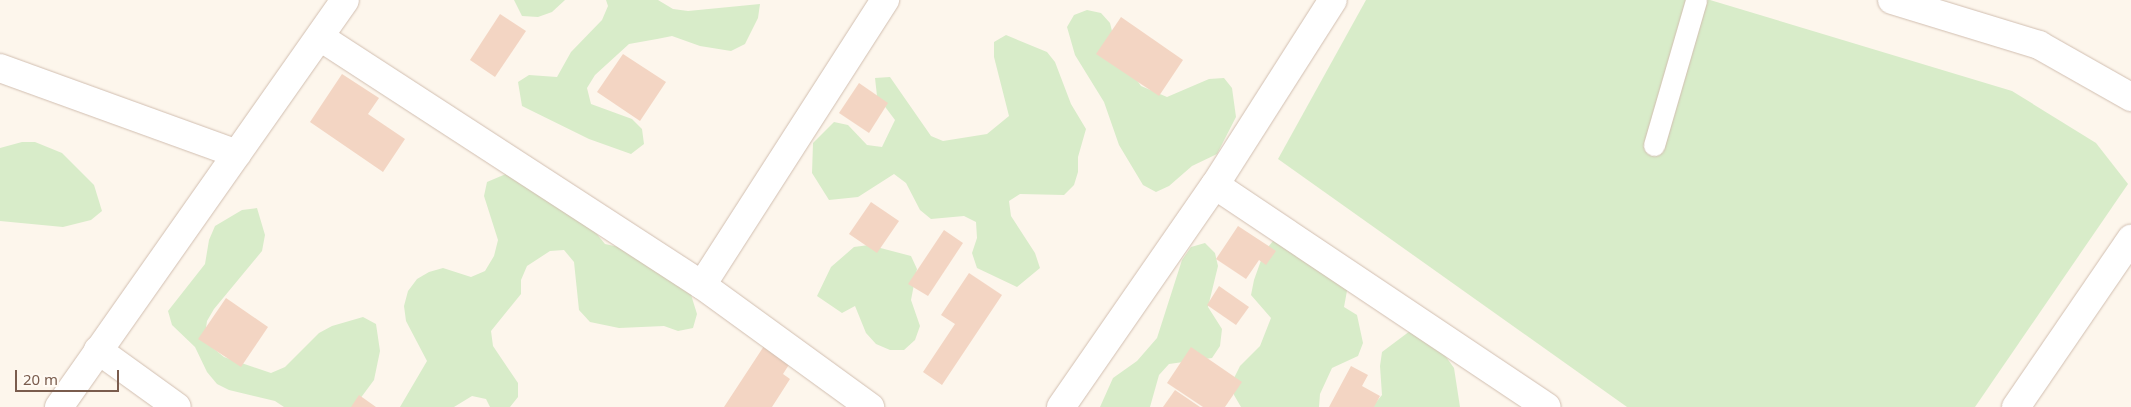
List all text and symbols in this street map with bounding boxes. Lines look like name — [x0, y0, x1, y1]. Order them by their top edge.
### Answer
scale bar — [18, 360, 121, 392]
text: 20 m — [23, 369, 58, 389]

